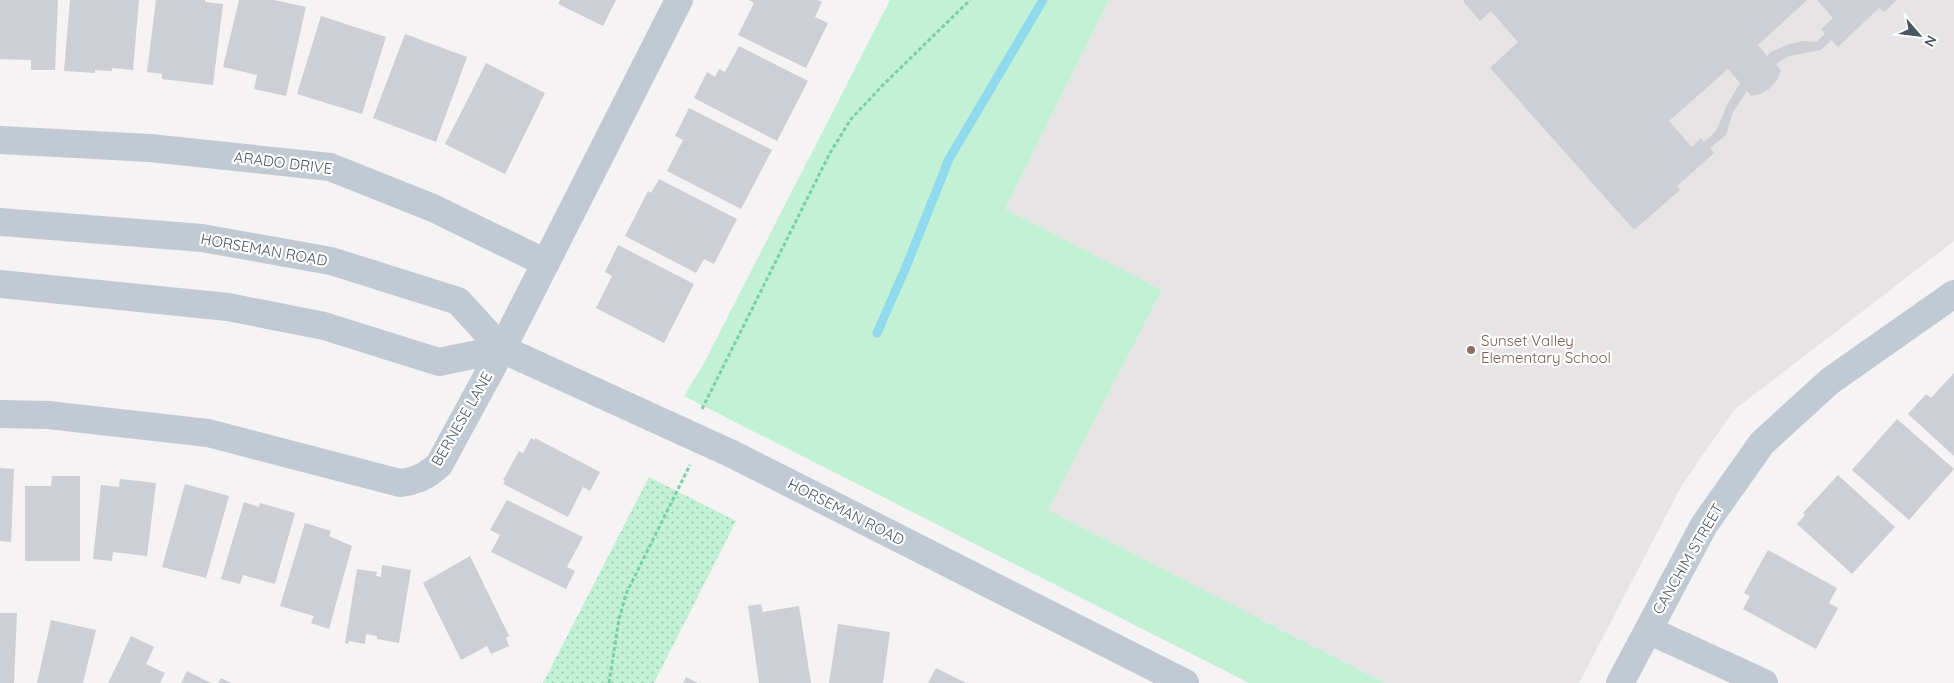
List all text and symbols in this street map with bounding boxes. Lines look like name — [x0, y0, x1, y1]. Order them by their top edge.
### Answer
north arrow — [1894, 10, 1944, 60]
text: N — [1920, 32, 1941, 50]
street label: ARADO DRIVE — [233, 147, 333, 178]
street label: HORSEMAN ROAD — [199, 229, 329, 270]
place label: Sunset Valley Elementary School — [1481, 331, 1611, 367]
marker: Sunset Valley Elementary School — [1465, 344, 1477, 356]
street label: BERNESE LANE — [427, 368, 496, 469]
street label: HORSEMAN ROAD — [785, 474, 908, 549]
street label: CANCHIM STREET — [1648, 500, 1727, 618]

